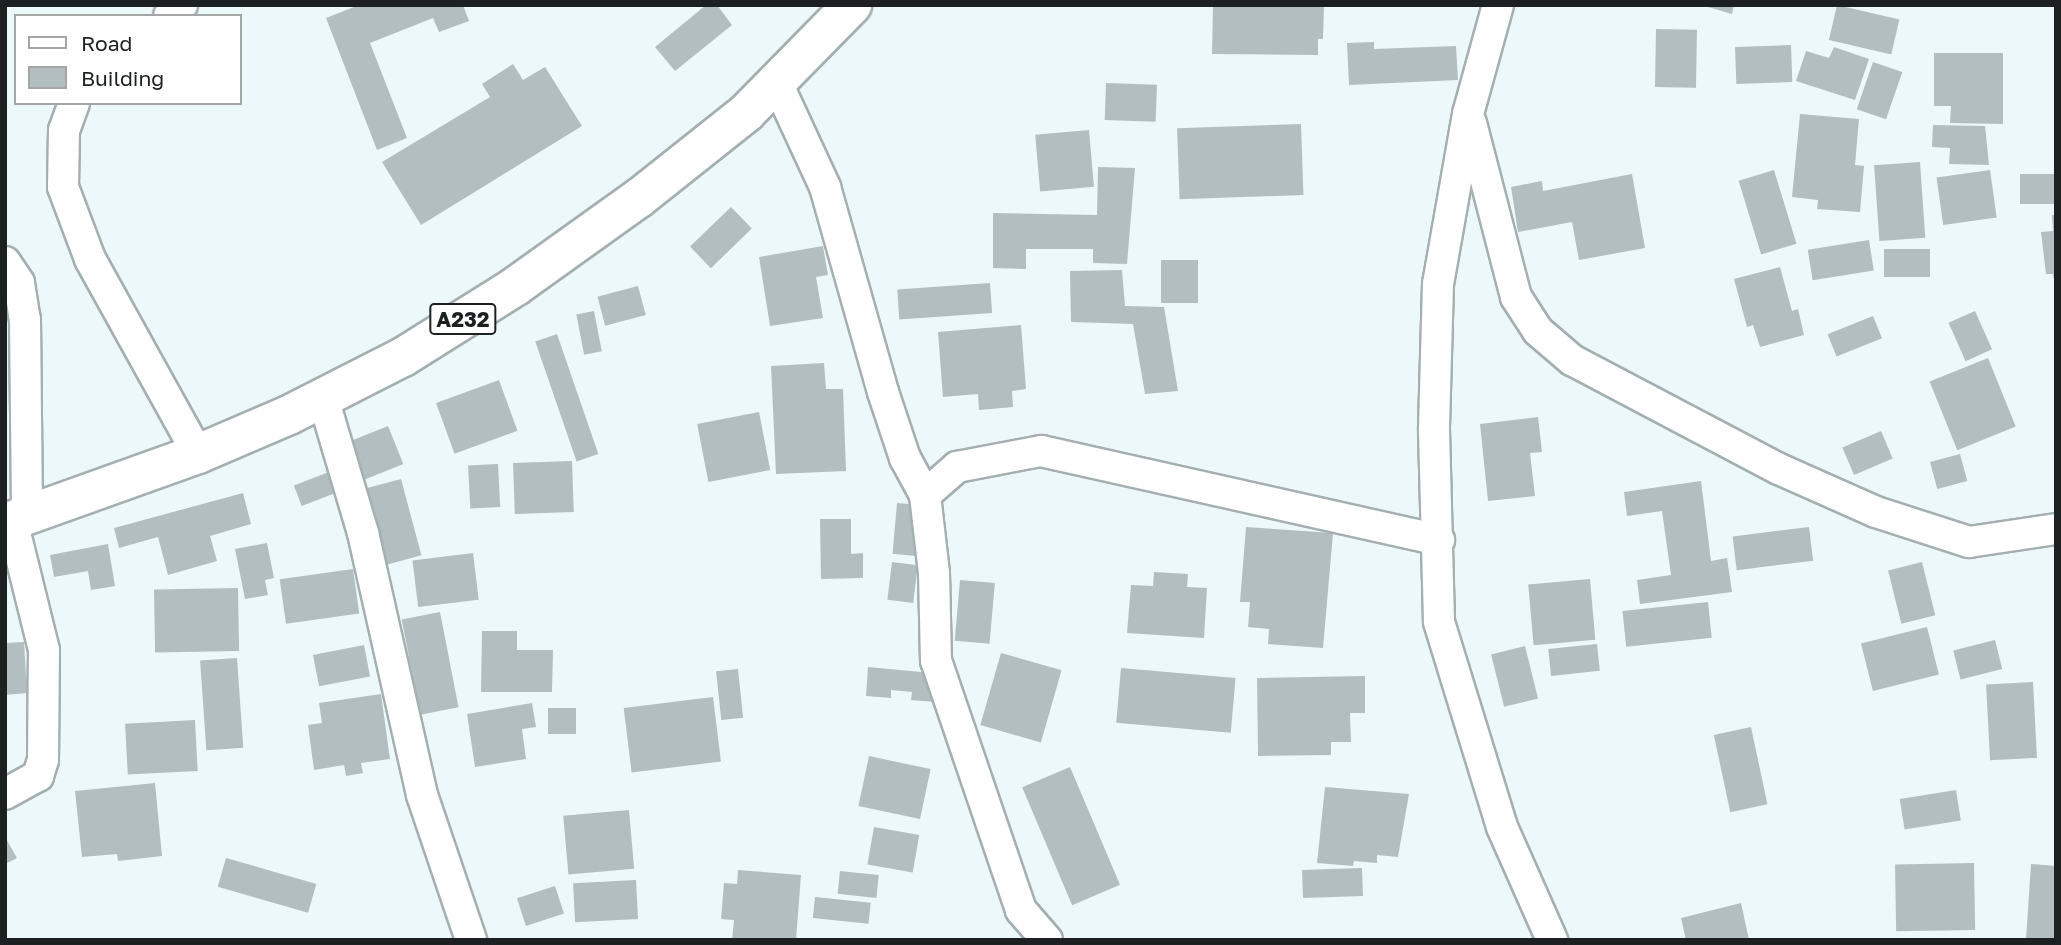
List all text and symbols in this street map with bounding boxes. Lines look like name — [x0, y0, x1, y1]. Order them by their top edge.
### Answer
legend — [14, 14, 242, 105]
text: Road — [81, 30, 132, 56]
text: Building — [81, 65, 164, 91]
road number: A232 — [428, 302, 498, 336]

